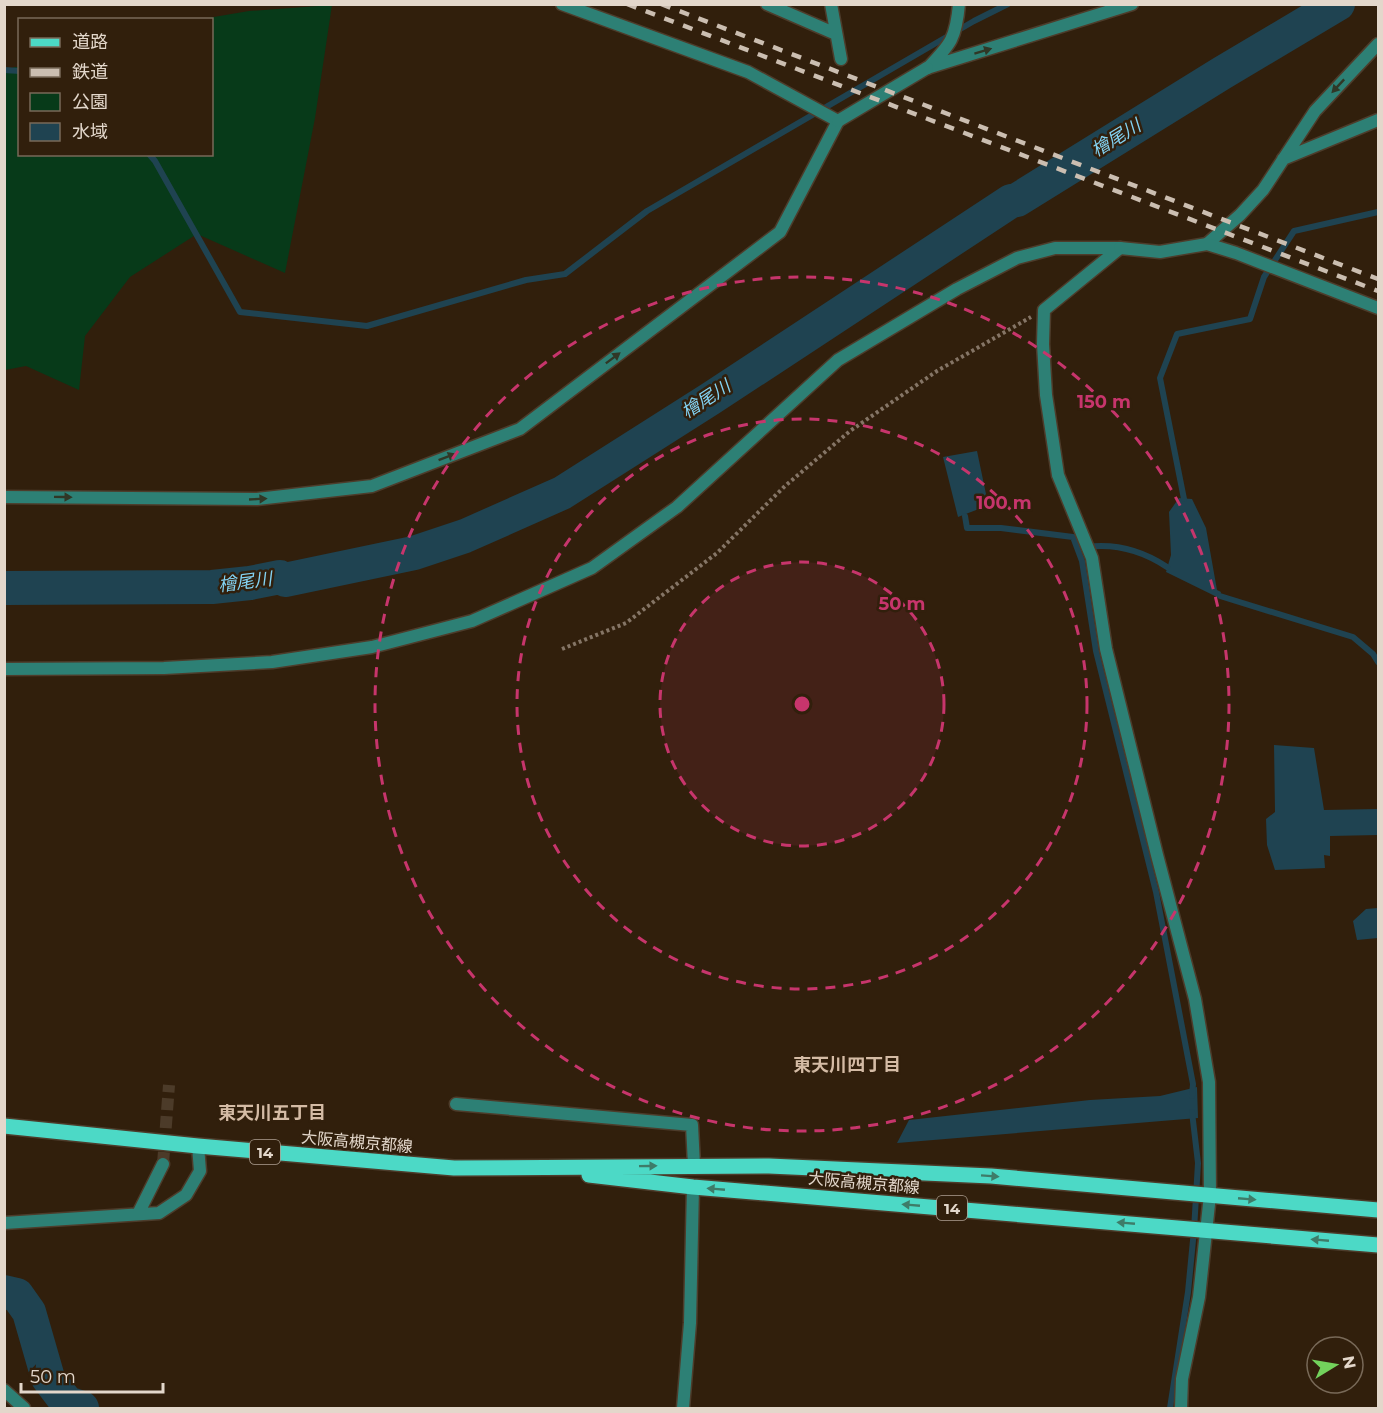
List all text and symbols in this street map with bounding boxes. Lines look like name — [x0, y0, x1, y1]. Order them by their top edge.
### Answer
legend — [18, 18, 213, 156]
text: 道路 — [72, 31, 108, 53]
one-way arrow — [974, 46, 992, 55]
text: 鉄道 — [72, 61, 108, 83]
one-way arrow — [1332, 78, 1345, 93]
text: 公園 — [72, 91, 108, 113]
water label: 檜尾川 — [1087, 114, 1147, 161]
text: 水域 — [72, 121, 108, 143]
one-way arrow — [604, 352, 620, 364]
water label: 檜尾川 — [677, 374, 736, 423]
text: 150 m — [1077, 391, 1131, 413]
one-way arrow — [438, 452, 456, 461]
one-way arrow — [53, 492, 72, 502]
text: 100 m — [976, 492, 1032, 514]
one-way arrow — [248, 494, 267, 503]
water label: 檜尾川 — [217, 568, 275, 596]
text: 50 m — [879, 593, 925, 615]
centre of rings — [792, 694, 812, 714]
district label: 東天川四丁目 — [793, 1054, 901, 1076]
district label: 東天川五丁目 — [218, 1102, 326, 1124]
street label: 大阪高槻京都線 — [300, 1128, 414, 1156]
road number: 14 — [250, 1140, 280, 1164]
one-way arrow — [639, 1161, 658, 1171]
street label: 大阪高槻京都線 — [807, 1169, 921, 1197]
one-way arrow — [981, 1171, 1000, 1180]
one-way arrow — [707, 1184, 726, 1193]
one-way arrow — [1238, 1194, 1257, 1204]
road number: 14 — [937, 1196, 967, 1220]
one-way arrow — [901, 1200, 920, 1210]
one-way arrow — [1116, 1218, 1135, 1228]
one-way arrow — [1311, 1235, 1330, 1245]
north arrow — [1305, 1335, 1365, 1395]
text: N — [1339, 1354, 1360, 1370]
scale bar — [21, 1356, 164, 1394]
text: 50 m — [30, 1366, 76, 1388]

